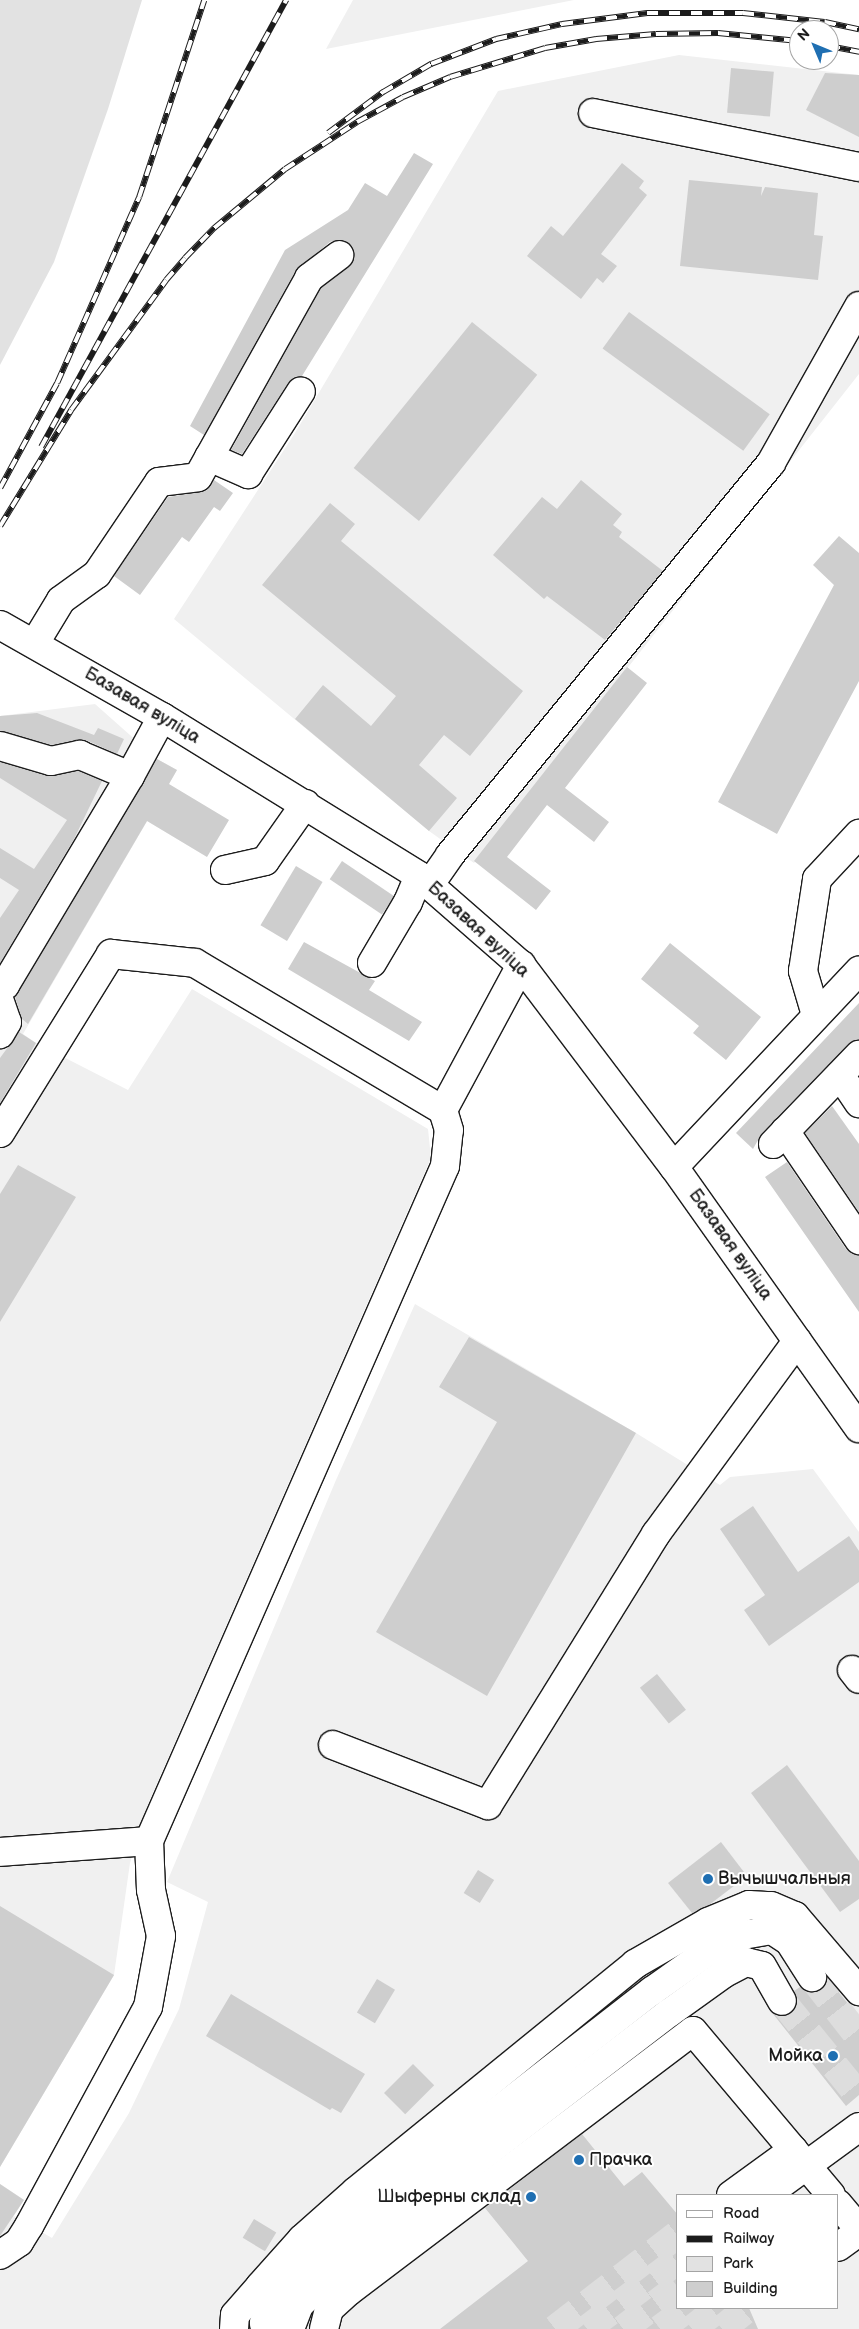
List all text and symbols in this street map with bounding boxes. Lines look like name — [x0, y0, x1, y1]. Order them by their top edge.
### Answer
north arrow — [789, 20, 839, 70]
text: N — [794, 25, 813, 44]
street label: Базавая вуліца — [80, 663, 204, 749]
street label: Базавая вуліца — [423, 877, 533, 983]
street label: Базавая вуліца — [684, 1185, 776, 1305]
place label: Вычышчальныя — [718, 1868, 851, 1890]
marker: Вычышчальныя — [702, 1873, 714, 1885]
place label: Мойка — [768, 2045, 823, 2067]
marker: Мойка — [827, 2050, 839, 2062]
place label: Прачка — [589, 2149, 652, 2171]
marker: Прачка — [573, 2154, 585, 2166]
place label: Шыферны склад — [377, 2186, 521, 2208]
marker: Шыферны склад — [525, 2191, 537, 2203]
legend — [676, 2194, 839, 2309]
text: Road — [723, 2204, 759, 2223]
text: Railway — [723, 2229, 774, 2248]
text: Park — [723, 2254, 753, 2273]
text: Building — [723, 2279, 778, 2298]

